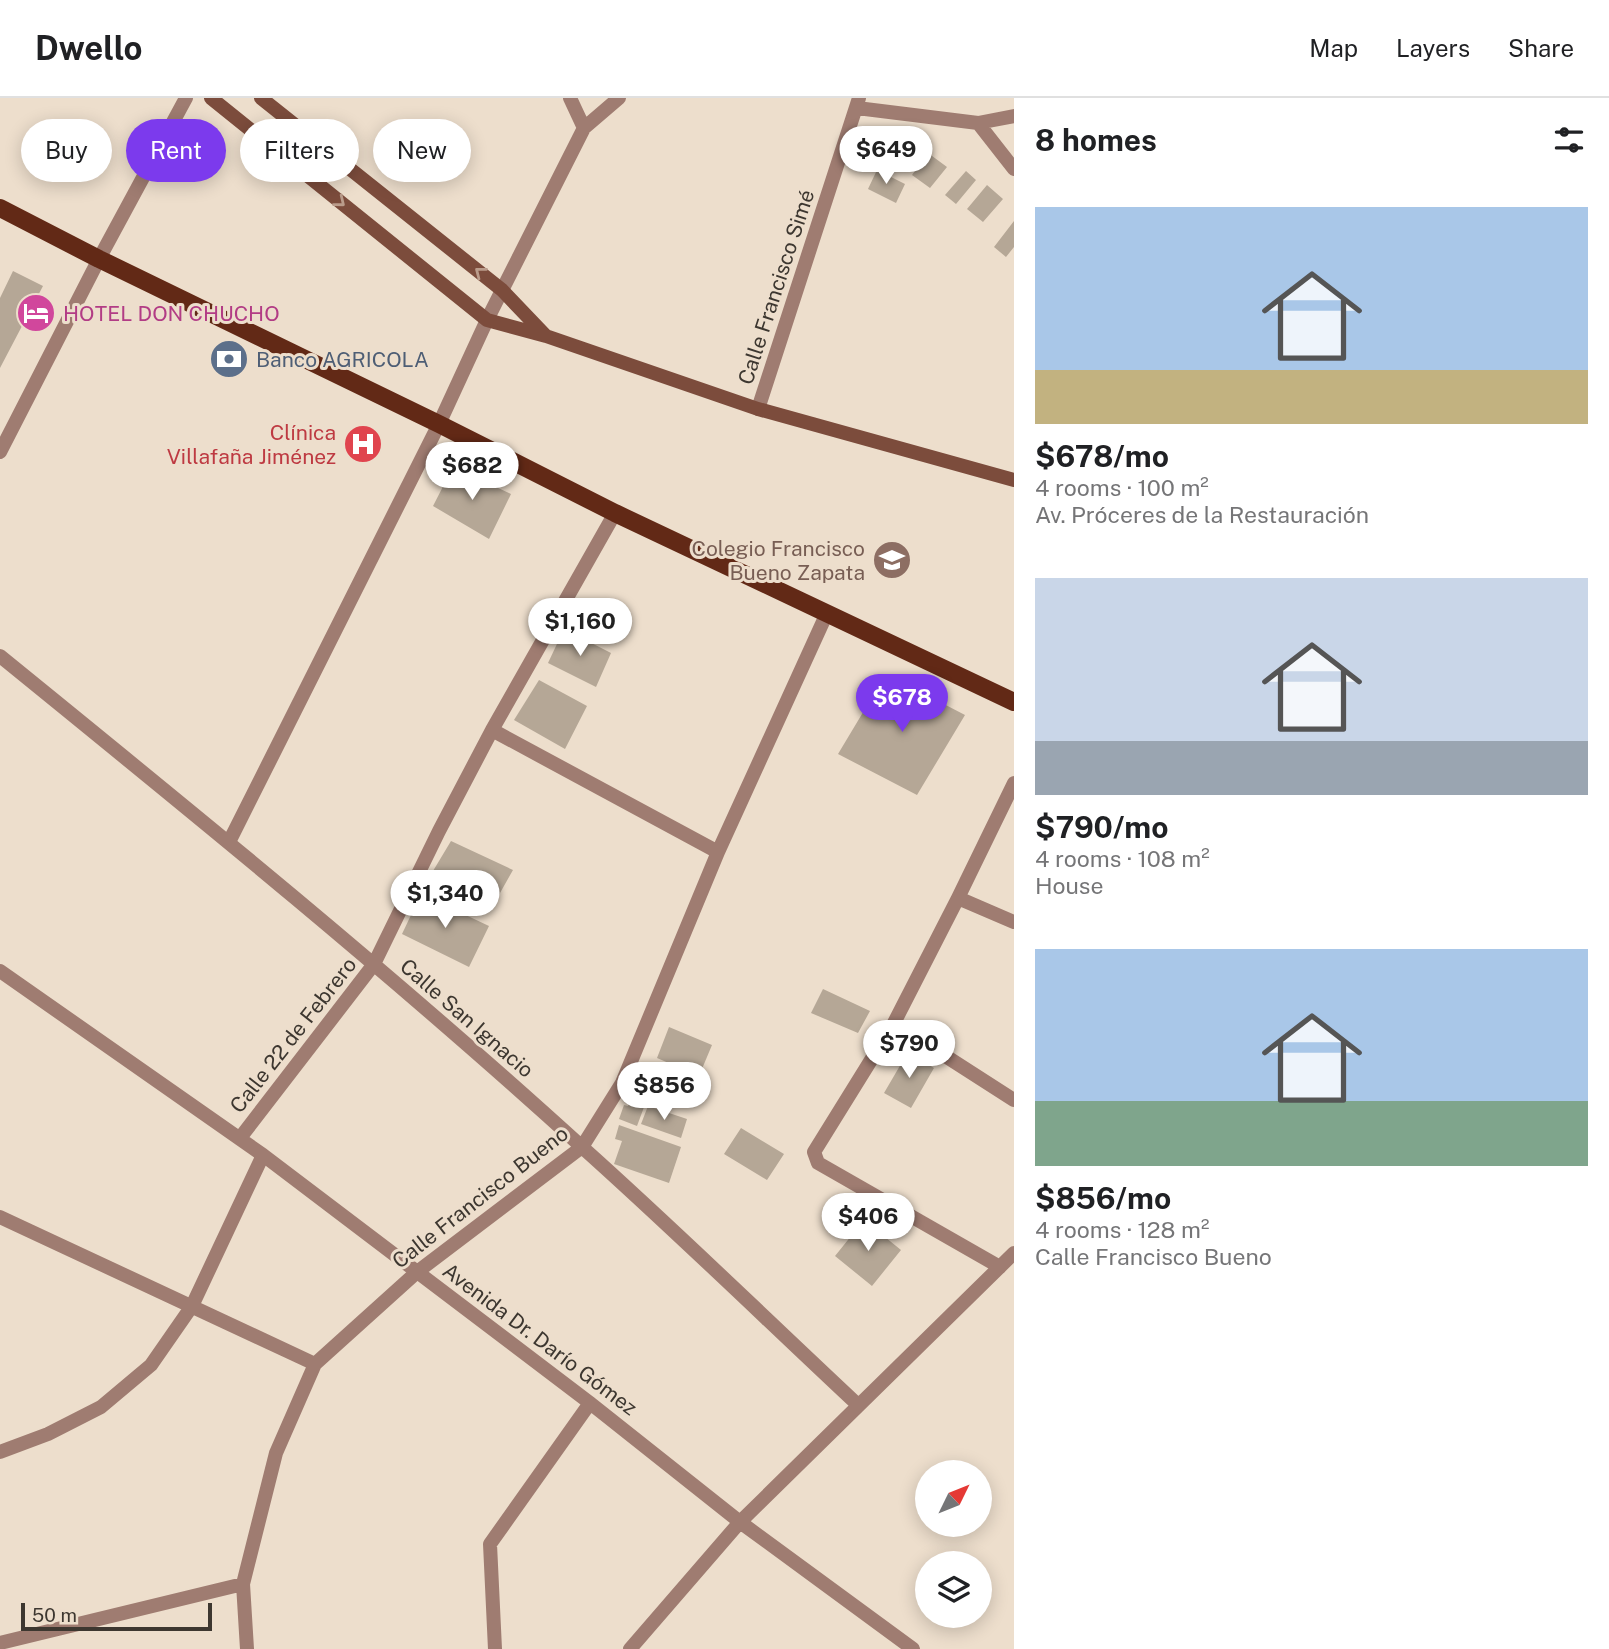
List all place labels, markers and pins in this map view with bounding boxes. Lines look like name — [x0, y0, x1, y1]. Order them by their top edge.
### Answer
pin: $649 — [845, 126, 927, 186]
hotel icon: HOTEL DON CHUCHO — [15, 292, 57, 334]
place label: HOTEL DON CHUCHO — [63, 301, 280, 326]
bank icon: Banco AGRICOLA — [208, 338, 250, 380]
place label: Banco AGRICOLA — [256, 347, 429, 372]
place label: Clínica Villafaña Jiménez — [167, 420, 336, 469]
hospital icon: Clínica Villafaña Jiménez — [342, 423, 384, 465]
pin: $682 — [431, 442, 513, 502]
place label: Colegio Francisco Bueno Zapata — [692, 536, 865, 585]
school or university icon: Colegio Francisco Bueno Zapata — [871, 539, 913, 581]
pin: $1,160 — [523, 598, 637, 658]
pin: $678 — [861, 674, 943, 734]
pin: $1,340 — [388, 870, 502, 930]
pin: $790 — [868, 1020, 950, 1080]
pin: $856 — [623, 1062, 705, 1122]
pin: $406 — [827, 1194, 909, 1253]

